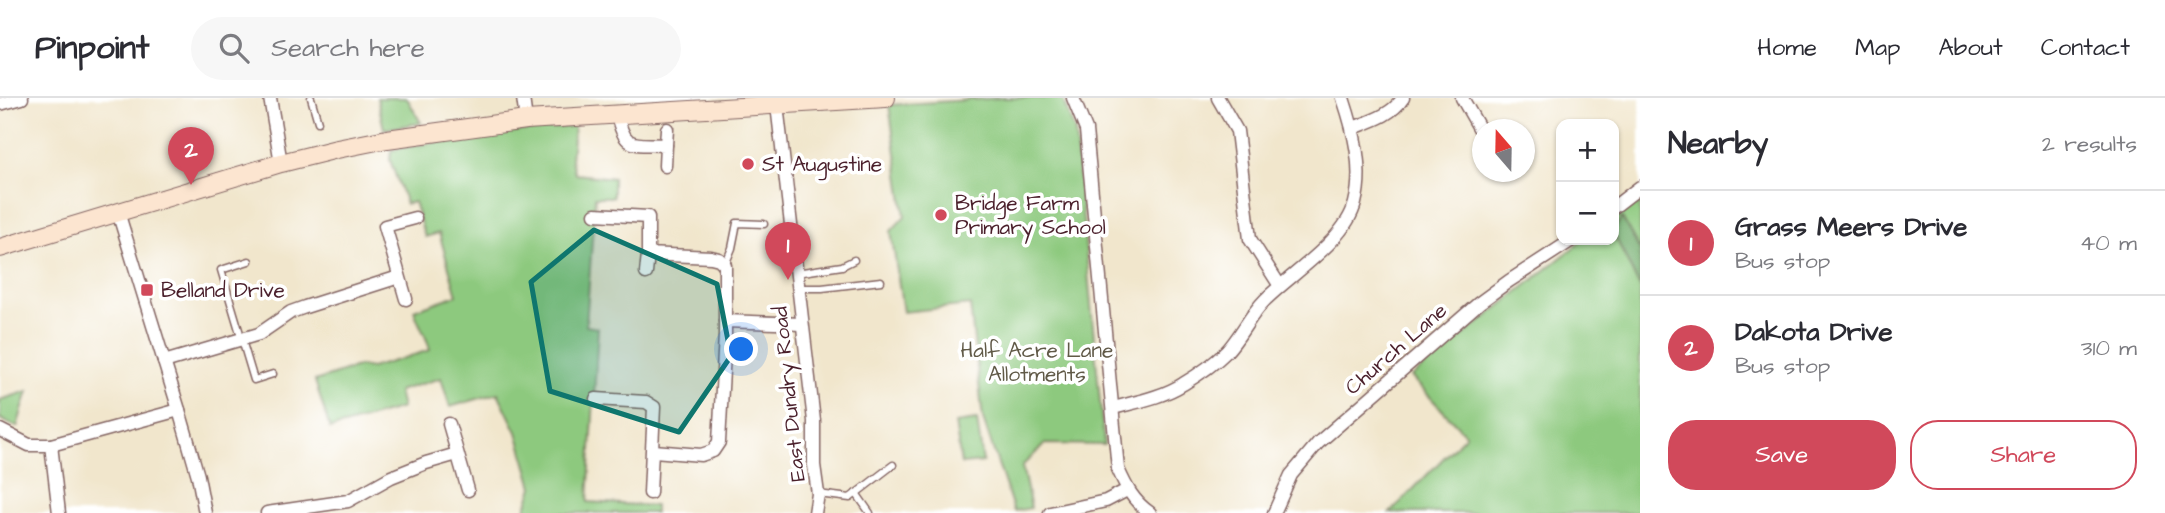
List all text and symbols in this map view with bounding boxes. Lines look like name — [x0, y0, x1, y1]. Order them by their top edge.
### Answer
search box — [191, 17, 681, 80]
text: Pinpoint — [35, 25, 149, 71]
icon: search — [215, 29, 253, 67]
text: Search here — [271, 30, 425, 66]
text: Home — [1757, 31, 1817, 65]
text: Map — [1855, 31, 1900, 65]
text: About — [1938, 31, 2003, 65]
text: Contact — [2041, 31, 2130, 65]
north arrow — [1472, 119, 1535, 182]
map controls — [1556, 119, 1619, 245]
button: + — [1556, 119, 1619, 182]
text: Nearby — [1668, 123, 1768, 165]
pin: 2 — [168, 127, 214, 185]
text: 2 results — [2042, 128, 2137, 160]
place label: St Augustine — [762, 150, 882, 181]
marker: St Augustine — [740, 156, 756, 172]
button: − — [1556, 182, 1619, 245]
place label: Bridge Farm Primary School — [955, 189, 1106, 244]
marker: Bridge Farm Primary School — [933, 207, 949, 223]
text: Grass Meers Drive — [1735, 209, 1967, 245]
pin: 1 — [765, 222, 811, 280]
text: 1 — [1690, 227, 1692, 259]
text: 40 m — [2080, 227, 2137, 259]
text: Bus stop — [1735, 245, 1830, 277]
place label: Belland Drive — [161, 276, 285, 305]
marker: Belland Drive — [139, 282, 155, 298]
street label: Church Lane — [1339, 296, 1453, 402]
street label: East Dundry Road — [765, 305, 815, 483]
text: Dakota Drive — [1735, 314, 1893, 350]
your location — [724, 332, 758, 366]
text: 2 — [1684, 332, 1698, 364]
text: 310 m — [2081, 332, 2137, 364]
park label: Half Acre Lane Allotments — [961, 336, 1113, 389]
text: Bus stop — [1735, 350, 1830, 382]
button: Save — [1668, 420, 1896, 490]
button: Share — [1910, 420, 2137, 490]

